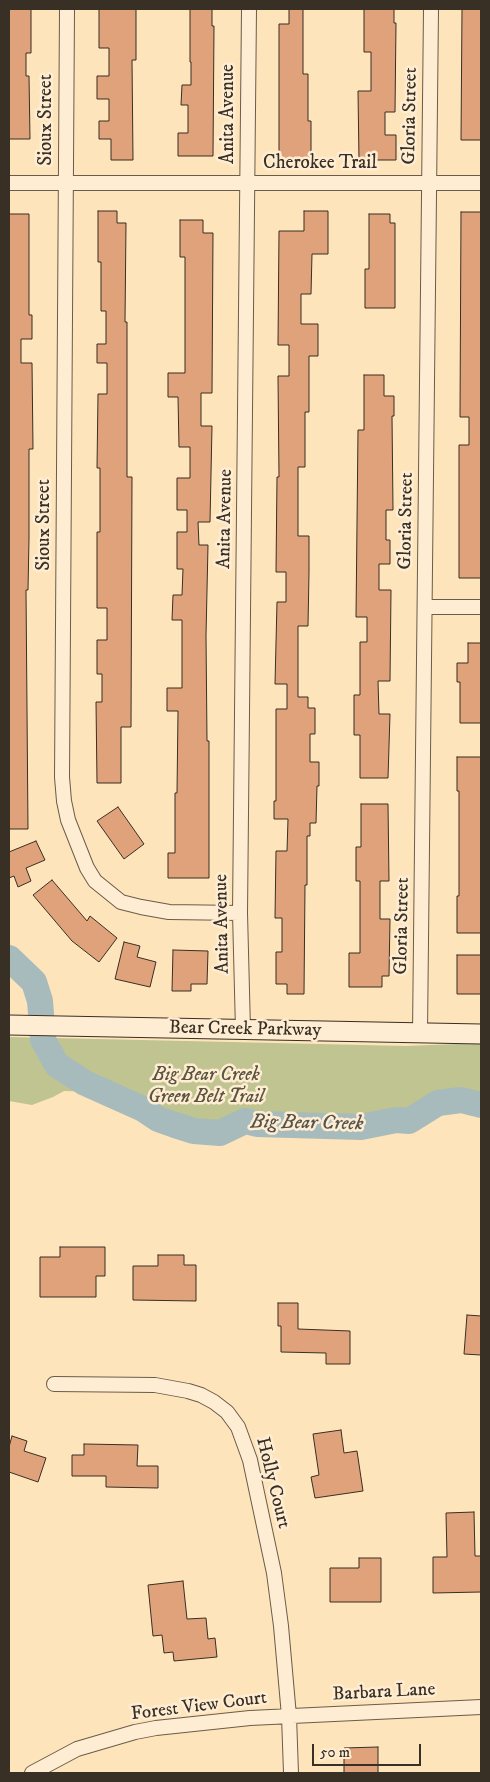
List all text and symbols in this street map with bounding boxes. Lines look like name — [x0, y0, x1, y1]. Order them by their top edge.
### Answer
street label: Anita Avenue — [218, 64, 240, 164]
street label: Gloria Street — [399, 67, 423, 165]
street label: Sioux Street — [36, 74, 58, 166]
street label: Cherokee Trail — [263, 153, 377, 175]
street label: Anita Avenue — [214, 469, 238, 569]
street label: Gloria Street — [395, 472, 419, 570]
street label: Sioux Street — [34, 479, 56, 571]
street label: Anita Avenue — [211, 874, 235, 974]
street label: Gloria Street — [391, 877, 415, 975]
street label: Bear Creek Parkway — [169, 1017, 321, 1043]
park label: Big Bear Creek Green Belt Trail — [148, 1065, 264, 1109]
water label: Big Bear Creek — [250, 1111, 364, 1137]
street label: Holly Court — [250, 1435, 294, 1531]
street label: Barbara Lane — [332, 1679, 436, 1707]
street label: Forest View Court — [130, 1687, 268, 1727]
scale bar — [315, 1734, 424, 1766]
text: 50 m — [320, 1743, 350, 1762]

